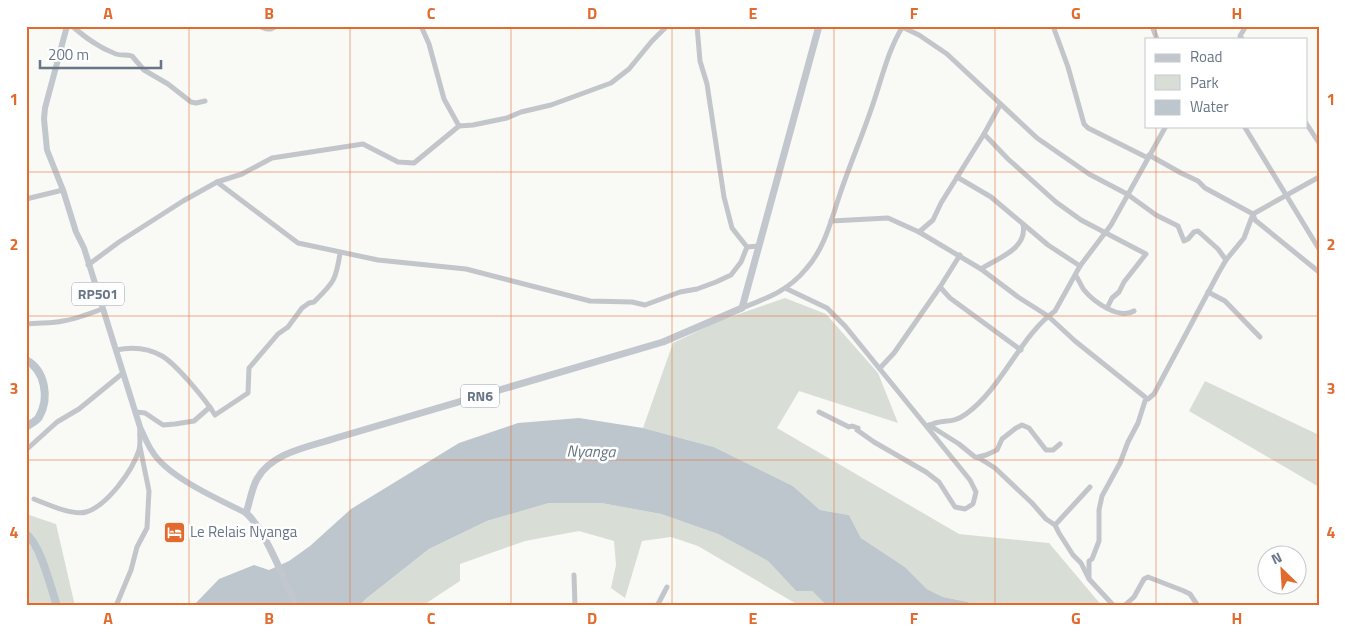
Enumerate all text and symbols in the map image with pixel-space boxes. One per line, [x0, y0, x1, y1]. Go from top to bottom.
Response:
text: A [103, 1, 113, 25]
text: B [264, 1, 274, 25]
text: C [427, 1, 436, 25]
text: D [587, 1, 597, 25]
text: E [749, 1, 758, 25]
text: F [910, 1, 919, 25]
text: G [1071, 1, 1081, 25]
text: H [1232, 1, 1242, 25]
scale bar [40, 38, 161, 70]
legend [1145, 38, 1308, 128]
text: 200 m [48, 43, 89, 66]
text: Road [1190, 45, 1222, 68]
text: Park [1190, 71, 1219, 94]
text: 1 [10, 87, 18, 111]
text: 1 [1327, 87, 1335, 111]
text: Water [1190, 95, 1229, 118]
text: 2 [10, 232, 18, 256]
text: 2 [1327, 232, 1335, 256]
road number: RP501 [72, 282, 124, 306]
text: 3 [10, 376, 18, 400]
text: 3 [1327, 376, 1335, 400]
road number: RN6 [461, 384, 499, 408]
water label: Nyanga [566, 439, 617, 463]
text: 4 [10, 520, 19, 544]
hotel icon: Le Relais Nyanga [162, 520, 186, 544]
place label: Le Relais Nyanga [190, 520, 298, 543]
text: 4 [1327, 520, 1336, 544]
north arrow [1258, 544, 1308, 594]
text: N [1267, 546, 1285, 569]
text: A [103, 606, 113, 630]
text: B [264, 606, 274, 630]
text: C [427, 606, 436, 630]
text: D [587, 606, 597, 630]
text: E [749, 606, 758, 630]
text: F [910, 606, 919, 630]
text: G [1071, 606, 1081, 630]
text: H [1232, 606, 1242, 630]

